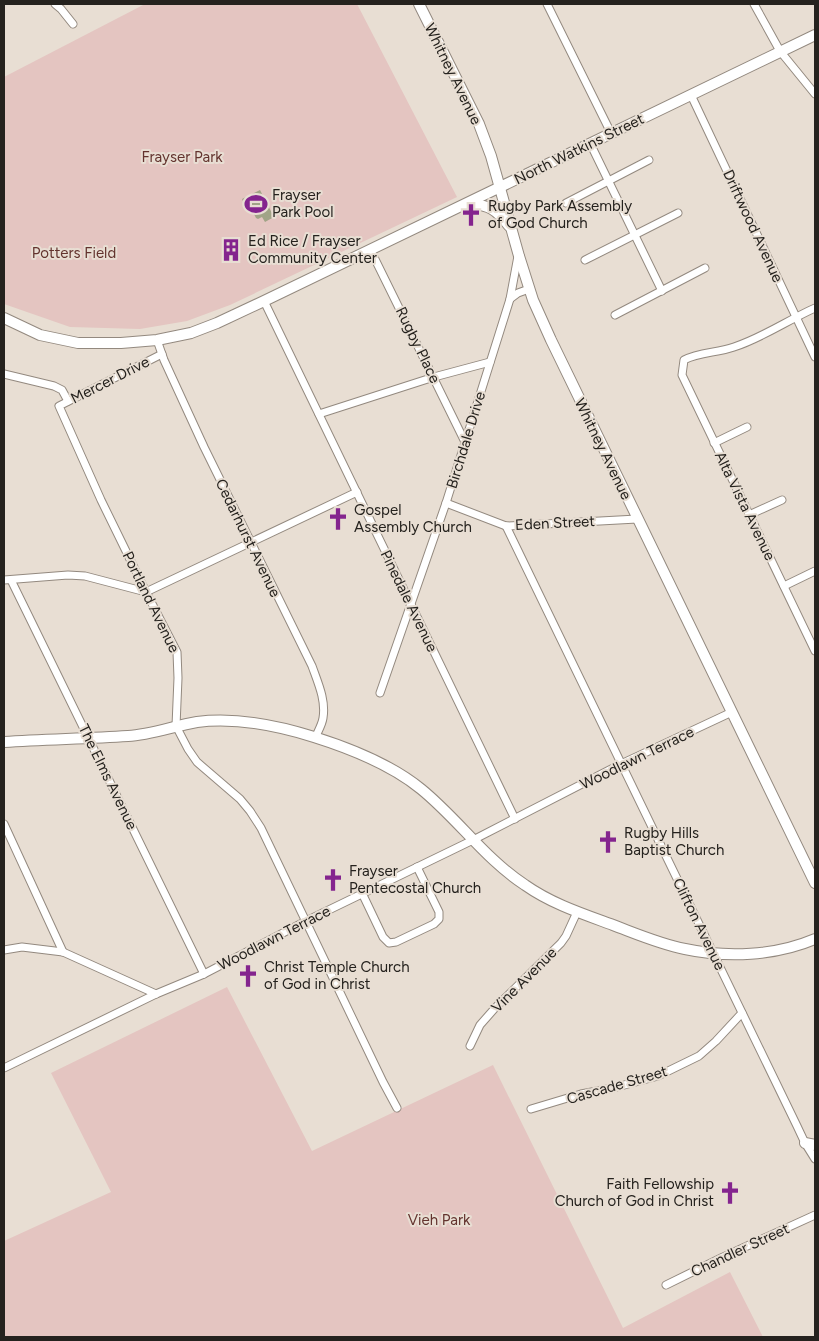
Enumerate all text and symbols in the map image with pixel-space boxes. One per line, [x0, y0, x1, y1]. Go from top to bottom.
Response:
street label: Whitney Avenue [421, 20, 485, 128]
street label: North Watkins Street [511, 110, 647, 188]
park label: Frayser Park [142, 148, 223, 166]
street label: Driftwood Avenue [719, 167, 787, 285]
place label: Frayser Park Pool [272, 186, 333, 221]
sports icon: Frayser Park Pool [243, 191, 269, 217]
place label: Rugby Park Assembly of God Church [488, 197, 632, 232]
church icon: Rugby Park Assembly of God Church [458, 202, 484, 228]
place label: Ed Rice / Frayser Community Center [248, 232, 377, 267]
building icon: Ed Rice / Frayser Community Center [218, 237, 244, 263]
park label: Potters Field [32, 244, 116, 262]
street label: Rugby Place [392, 304, 444, 386]
street label: Mercer Drive [68, 353, 152, 407]
street label: Birchdale Drive [443, 389, 489, 491]
street label: Whitney Avenue [571, 395, 635, 503]
street label: Alta Vista Avenue [711, 449, 779, 563]
street label: Cedarhurst Avenue [212, 476, 284, 600]
place label: Gospel Assembly Church [354, 501, 472, 536]
church icon: Gospel Assembly Church [325, 506, 351, 532]
street label: Eden Street [515, 512, 596, 534]
street label: Pinedale Avenue [377, 547, 441, 655]
street label: Portland Avenue [119, 548, 183, 656]
street label: The Elms Avenue [75, 721, 141, 833]
street label: Woodlawn Terrace [577, 723, 697, 793]
place label: Rugby Hills Baptist Church [624, 824, 724, 859]
church icon: Rugby Hills Baptist Church [595, 829, 621, 855]
place label: Frayser Pentecostal Church [349, 862, 481, 897]
church icon: Frayser Pentecostal Church [320, 867, 346, 893]
street label: Clifton Avenue [669, 875, 729, 973]
street label: Woodlawn Terrace [215, 902, 333, 974]
street label: Vine Avenue [488, 944, 560, 1016]
place label: Christ Temple Church of God in Christ [264, 958, 410, 993]
church icon: Christ Temple Church of God in Christ [235, 963, 261, 989]
street label: Cascade Street [565, 1062, 670, 1108]
place label: Faith Fellowship Church of God in Christ [555, 1175, 714, 1210]
church icon: Faith Fellowship Church of God in Christ [717, 1180, 743, 1206]
park label: Vieh Park [408, 1211, 471, 1229]
street label: Chandler Street [688, 1219, 792, 1281]

